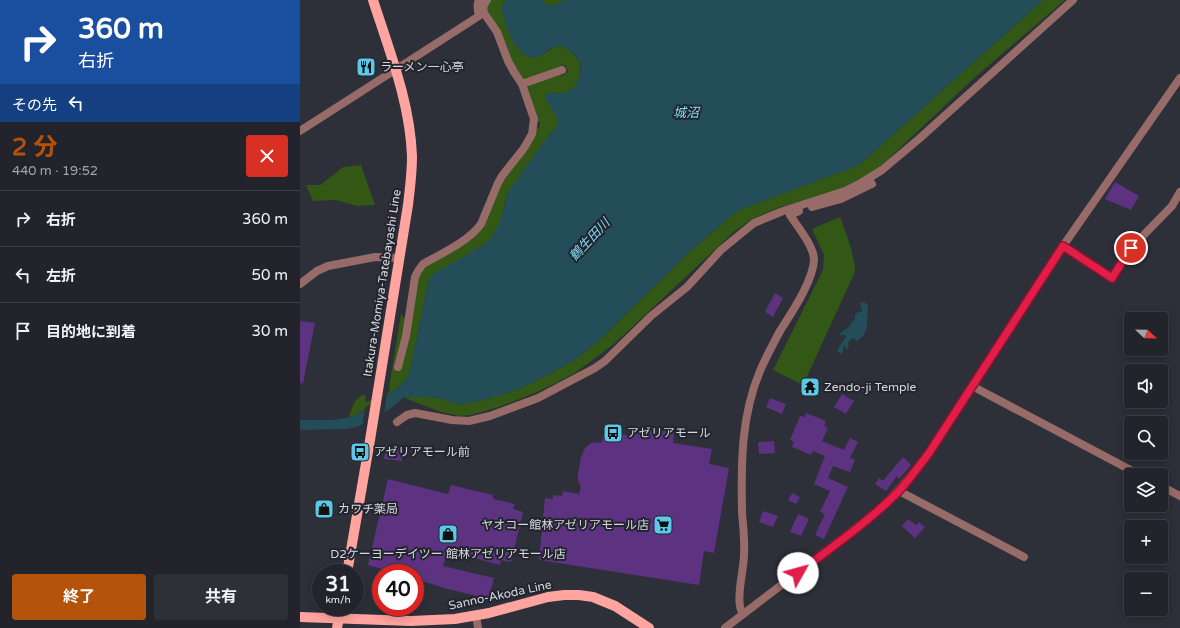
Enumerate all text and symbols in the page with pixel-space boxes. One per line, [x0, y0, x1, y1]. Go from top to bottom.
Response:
text: 360 m [78, 12, 164, 46]
icon: right [12, 16, 64, 68]
text: 右折 [78, 50, 114, 72]
restaurant icon: ラーメン一心亭 [355, 56, 377, 78]
place label: ラーメン一心亭 [380, 60, 464, 74]
icon: left [65, 92, 87, 114]
text: その先 [12, 96, 57, 114]
water label: 城沼 [673, 105, 701, 121]
text: 2 分 [12, 133, 57, 162]
button: close [246, 135, 288, 177]
text: 440 m · 19:52 [12, 163, 98, 179]
street label: Itakura-Momiya-Tatebayashi Line [360, 188, 404, 378]
icon: right [12, 208, 34, 230]
text: 360 m [242, 210, 288, 228]
text: 右折 [46, 211, 76, 229]
water label: 鶴生田川 [566, 214, 615, 264]
pin [1114, 231, 1148, 265]
icon: arrive [1120, 237, 1142, 259]
icon: left [12, 264, 34, 286]
text: 50 m [251, 266, 288, 284]
text: 左折 [46, 267, 76, 285]
north arrow [1124, 312, 1168, 356]
map controls [1124, 312, 1168, 616]
icon: arrive [12, 320, 34, 342]
text: 30 m [251, 322, 288, 340]
text: 目的地に到着 [46, 323, 136, 341]
button: sound [1124, 364, 1168, 408]
temple icon: Zendo-ji Temple [799, 376, 821, 398]
place label: Zendo-ji Temple [824, 380, 917, 394]
button: search [1124, 416, 1168, 460]
bus stop icon: アゼリアモール [602, 422, 624, 444]
place label: アゼリアモール [627, 426, 711, 440]
bus stop icon: アゼリアモール前 [349, 441, 371, 463]
place label: アゼリアモール前 [374, 445, 470, 459]
button: layers [1124, 468, 1168, 512]
shop icon: カワチ薬局 [313, 498, 335, 520]
place label: カワチ薬局 [338, 502, 398, 516]
supermarket icon: ヤオコー館林アゼリアモール店 [652, 514, 674, 536]
place label: ヤオコー館林アゼリアモール店 [481, 518, 649, 532]
button: + [1124, 520, 1168, 564]
shop icon: D2ケーヨーデイツー 館林アゼリアモール店 [437, 523, 459, 545]
place label: D2ケーヨーデイツー 館林アゼリアモール店 [330, 547, 566, 561]
position arrow [777, 552, 819, 594]
speed limit sign: 40 [372, 564, 424, 616]
button: − [1124, 572, 1168, 616]
text: 31 [325, 573, 351, 597]
button: 終了 [12, 574, 146, 620]
button: 共有 [154, 574, 288, 620]
street label: Sanno-Akoda Line [447, 577, 553, 613]
text: km/h [325, 594, 351, 606]

